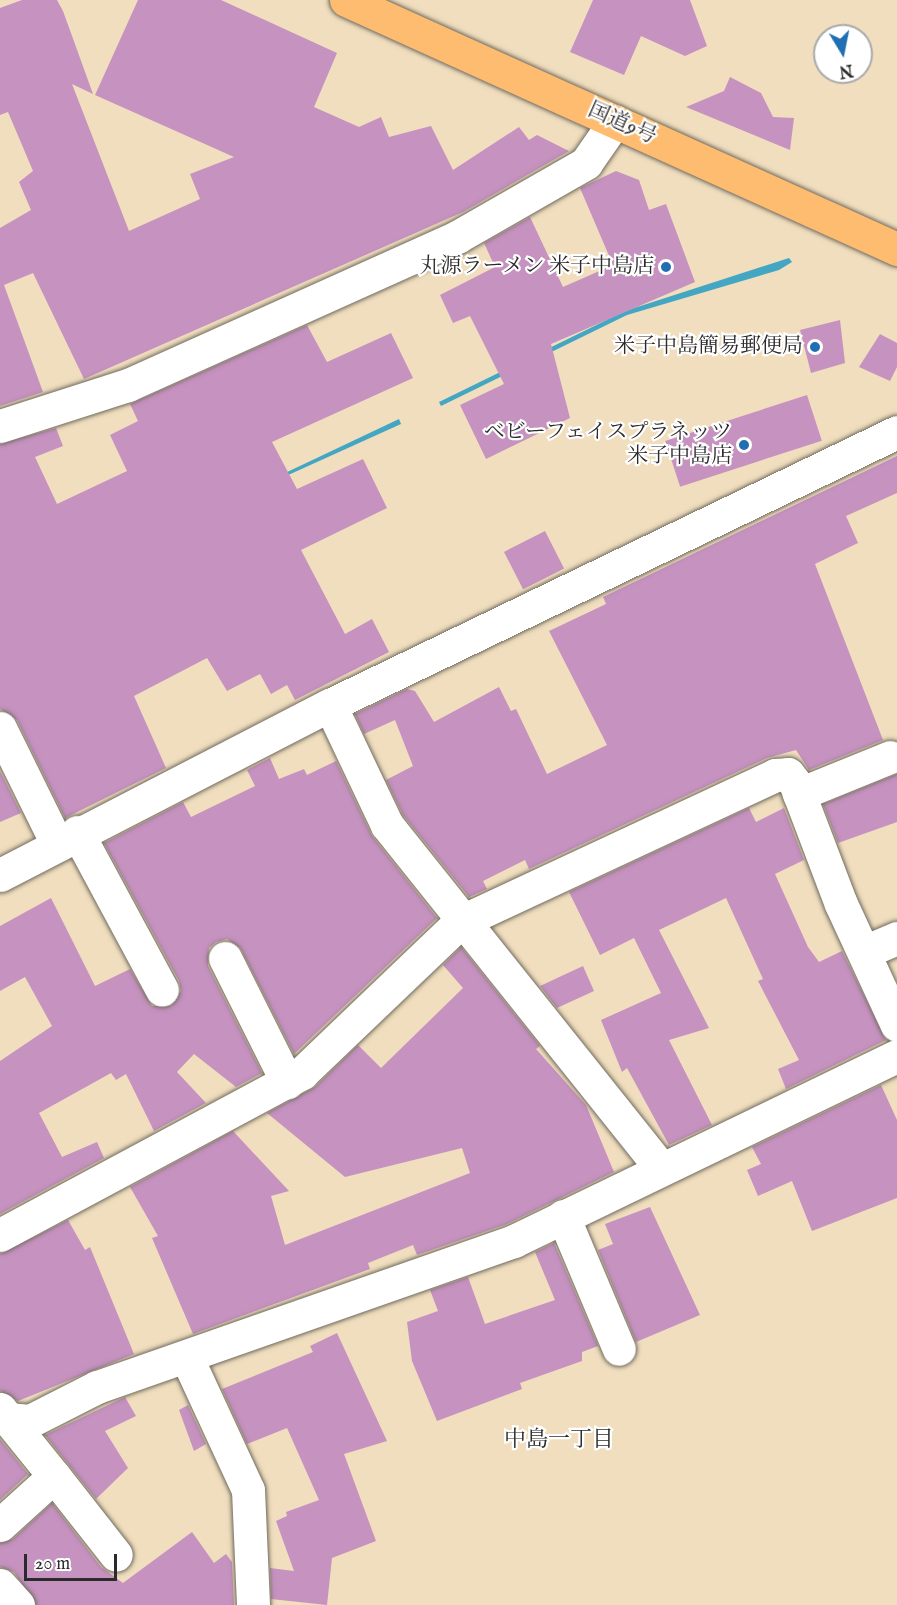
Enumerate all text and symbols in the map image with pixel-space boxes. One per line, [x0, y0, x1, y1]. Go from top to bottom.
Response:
north arrow [813, 24, 873, 84]
text: N [837, 59, 854, 81]
street label: 国道9号 [584, 98, 660, 150]
place label: 丸源ラーメン 米子中島店 [418, 254, 654, 280]
marker: 丸源ラーメン 米子中島店 [659, 260, 673, 274]
place label: 米子中島簡易郵便局 [614, 334, 803, 360]
marker: 米子中島簡易郵便局 [808, 340, 822, 354]
place label: ベビーフェイスプラネッツ 米子中島店 [481, 420, 732, 470]
marker: ベビーフェイスプラネッツ 米子中島店 [737, 438, 751, 452]
district label: 中島一丁目 [504, 1428, 614, 1454]
scale bar [27, 1542, 120, 1580]
text: 20 m [35, 1553, 70, 1576]

